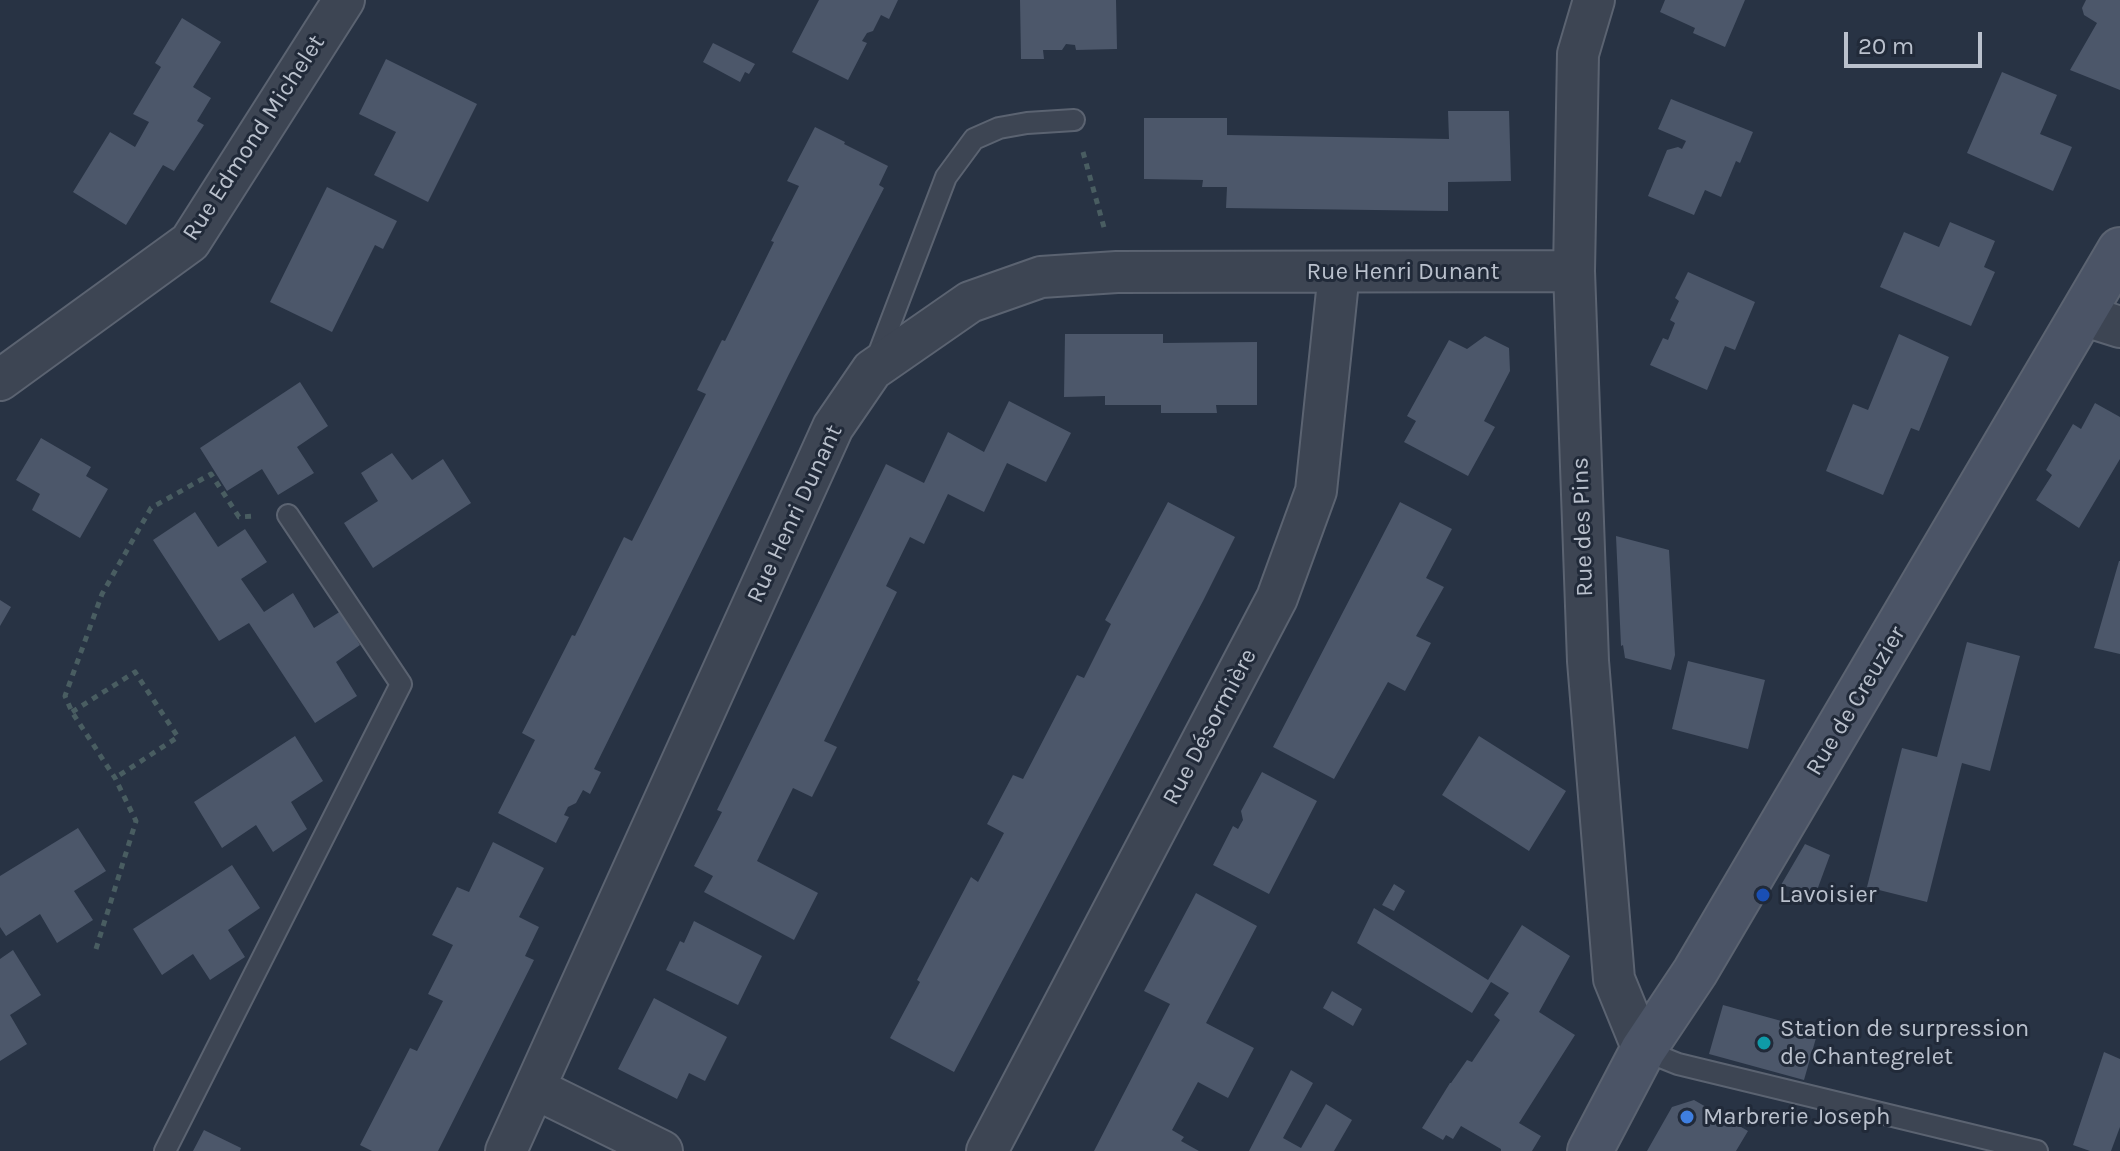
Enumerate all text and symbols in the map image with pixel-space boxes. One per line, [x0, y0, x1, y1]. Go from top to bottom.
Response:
scale bar [1848, 16, 1986, 66]
street label: Rue Edmond Michelet [177, 30, 331, 246]
text: 20 m [1858, 32, 1914, 60]
street label: Rue Henri Dunant [1306, 258, 1500, 286]
street label: Rue Henri Dunant [741, 420, 849, 608]
street label: Rue des Pins [1566, 457, 1600, 597]
street label: Rue de Creuzier [1800, 621, 1912, 781]
street label: Rue Désormière [1157, 644, 1263, 810]
place label: Lavoisier [1779, 881, 1877, 909]
marker: Lavoisier [1754, 886, 1772, 904]
place label: Station de surpression de Chantegrelet [1780, 1015, 2029, 1071]
marker: Station de surpression de Chantegrelet [1755, 1034, 1773, 1052]
place label: Marbrerie Joseph [1703, 1103, 1891, 1131]
marker: Marbrerie Joseph [1678, 1108, 1696, 1126]

